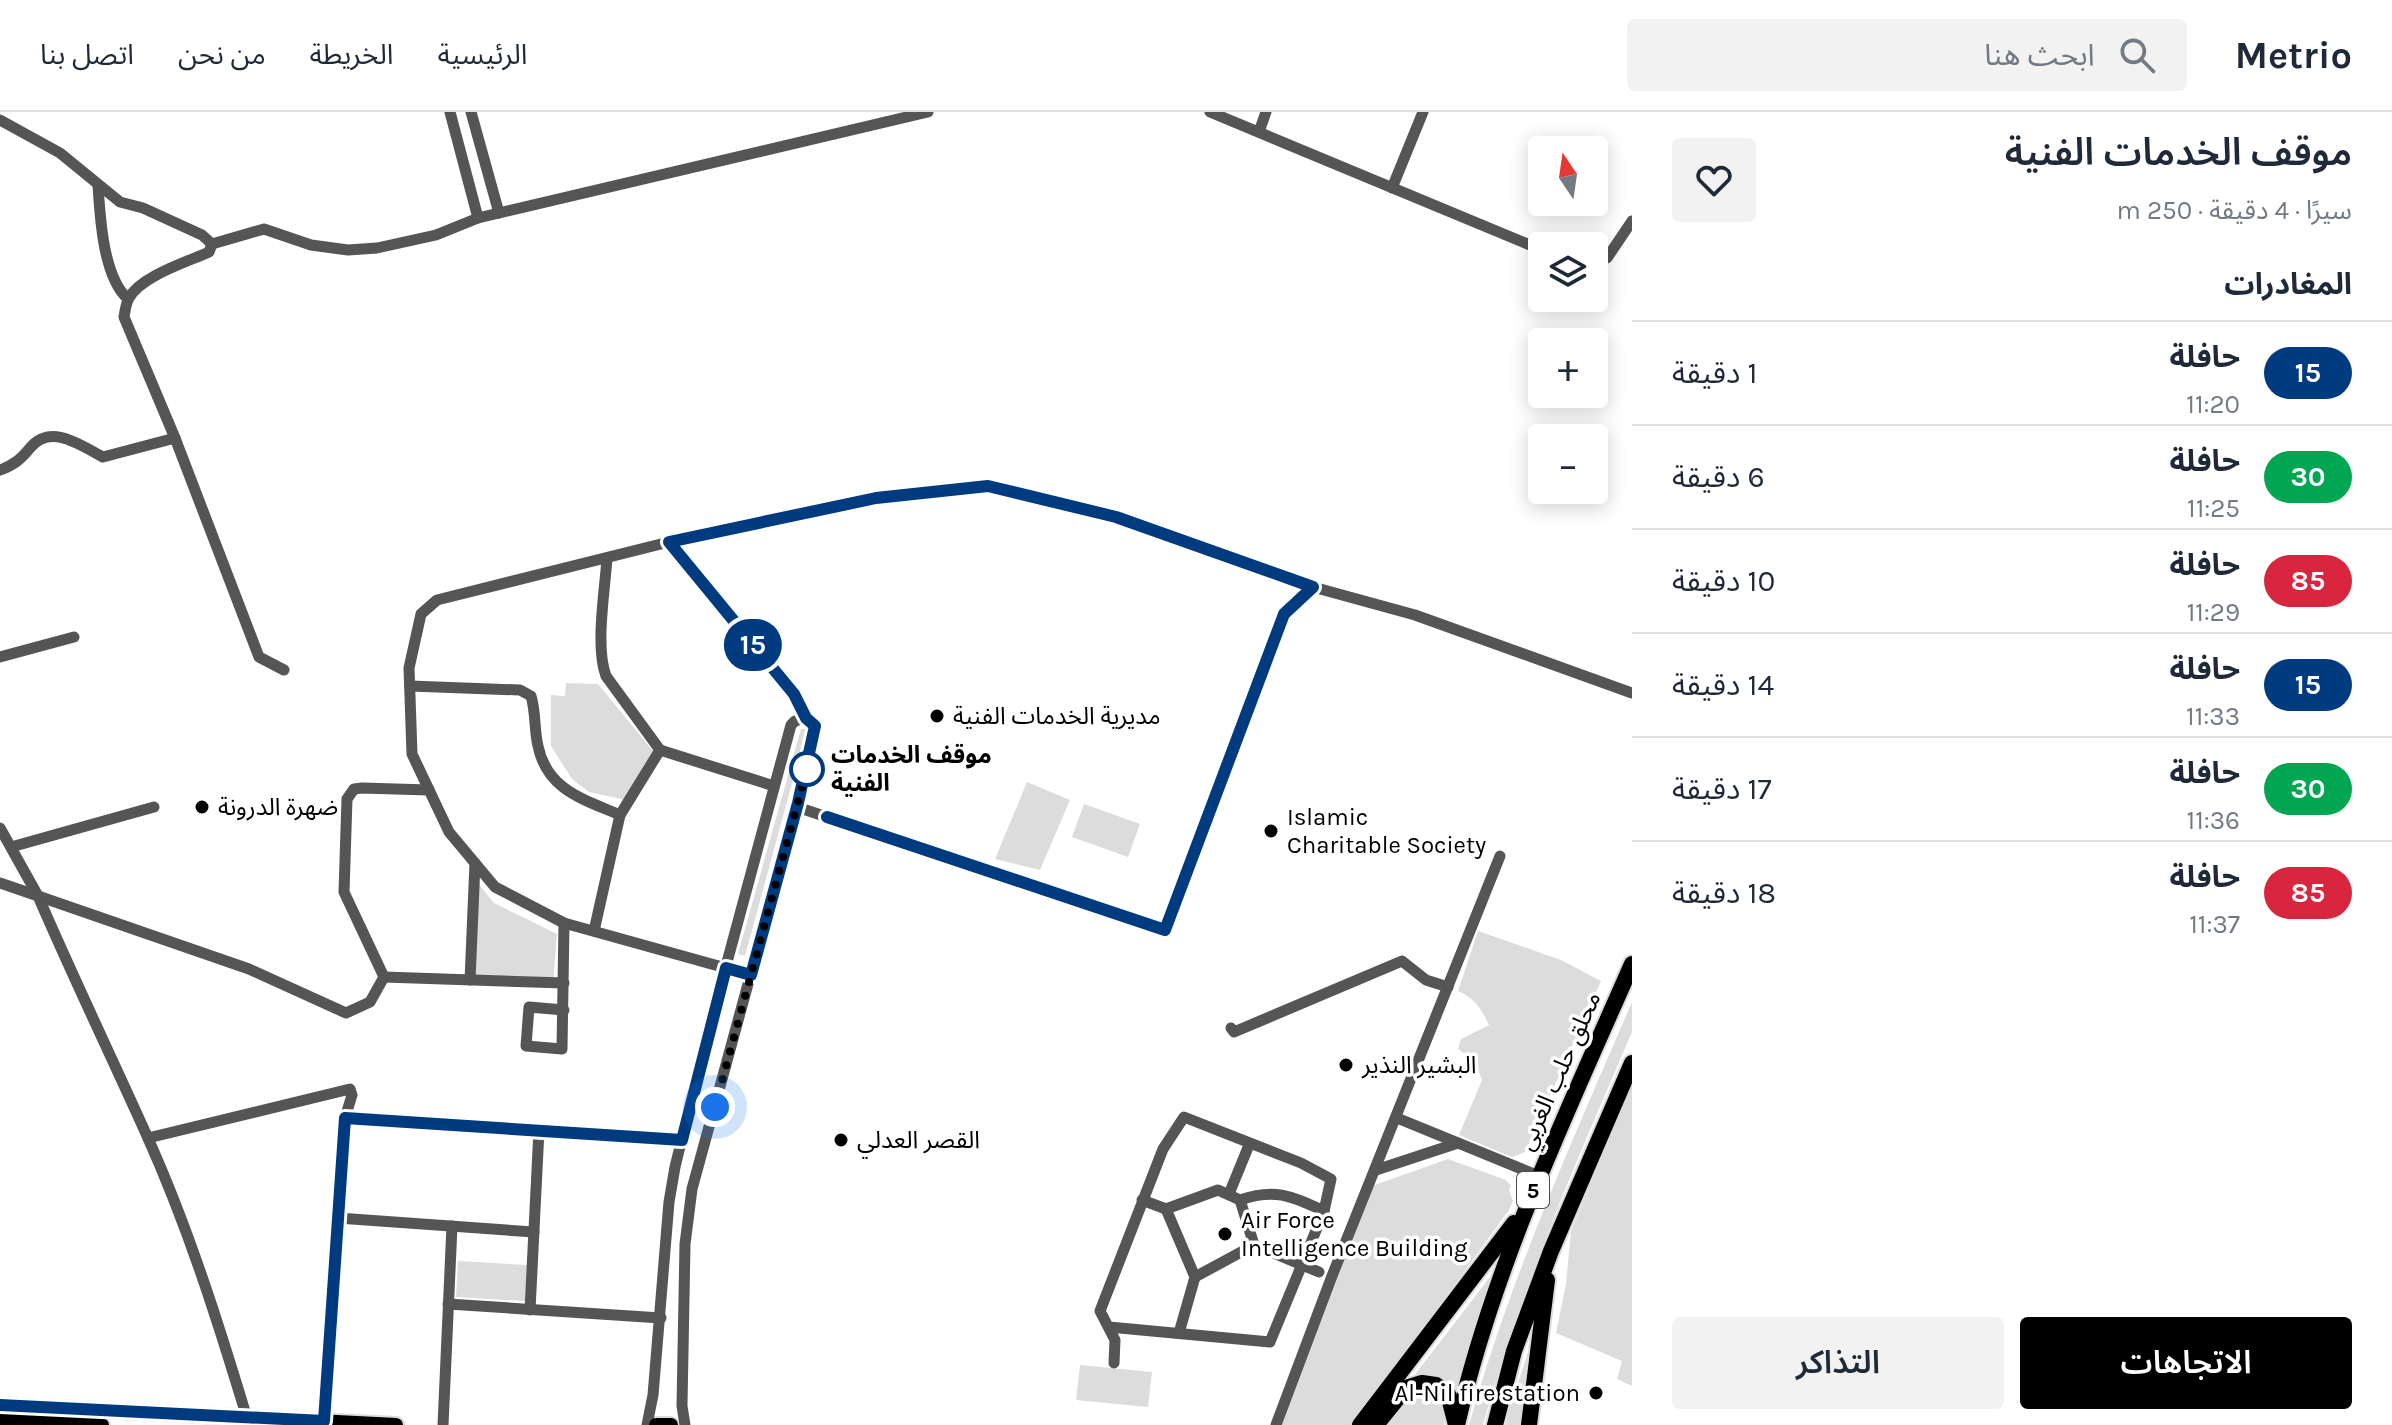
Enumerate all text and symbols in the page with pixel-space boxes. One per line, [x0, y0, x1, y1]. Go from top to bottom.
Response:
search box [1627, 19, 2187, 91]
icon: search [2115, 33, 2159, 77]
text: Metrio [2235, 33, 2352, 78]
text: ابحث هنا [1984, 37, 2095, 73]
text: اتصل بنا [40, 38, 134, 71]
text: من نحن [178, 38, 266, 71]
text: الخريطة [310, 38, 393, 71]
text: الرئيسية [437, 38, 528, 71]
text: موقف الخدمات الفنية [2005, 130, 2352, 175]
north arrow [1528, 136, 1608, 216]
map controls [1528, 136, 1608, 504]
button: heart [1672, 138, 1756, 222]
text: سيرًا · 4 دقيقة · 250 m [2116, 195, 2352, 226]
button: layers [1528, 232, 1608, 312]
text: المغادرات [2224, 266, 2352, 302]
button: + [1528, 328, 1608, 408]
text: حافلة [2169, 339, 2240, 375]
text: 1 دقيقة [1672, 355, 1757, 391]
text: 15 [2295, 356, 2321, 389]
text: 11:20 [2186, 389, 2240, 420]
button: − [1528, 424, 1608, 504]
text: حافلة [2169, 443, 2240, 479]
text: 6 دقيقة [1672, 459, 1765, 495]
text: 30 [2290, 460, 2326, 493]
text: 11:25 [2187, 493, 2240, 524]
text: حافلة [2169, 547, 2240, 583]
text: 10 دقيقة [1672, 563, 1775, 599]
text: 85 [2291, 564, 2325, 597]
text: 11:29 [2187, 597, 2240, 628]
line badge: 15 [717, 619, 789, 671]
text: 15 [740, 628, 766, 661]
text: حافلة [2169, 651, 2240, 687]
text: 14 دقيقة [1672, 667, 1774, 703]
text: 15 [2295, 668, 2321, 701]
text: 11:33 [2186, 701, 2240, 732]
place label: مديرية الخدمات الفنية [953, 702, 1161, 730]
marker: مديرية الخدمات الفنية [928, 707, 946, 725]
place label: موقف الخدمات الفنية [831, 741, 992, 797]
marker: موقف الخدمات الفنية [790, 752, 824, 786]
text: حافلة [2169, 755, 2240, 791]
text: 17 دقيقة [1672, 771, 1771, 807]
text: 30 [2290, 772, 2326, 805]
place label: ضهرة الدرونة [218, 793, 338, 821]
marker: ضهرة الدرونة [193, 798, 211, 816]
place label: Islamic Charitable Society [1287, 803, 1486, 859]
text: 11:36 [2187, 805, 2240, 836]
marker: Islamic Charitable Society [1262, 822, 1280, 840]
text: حافلة [2169, 859, 2240, 895]
text: 18 دقيقة [1672, 875, 1776, 911]
text: 85 [2291, 876, 2325, 909]
text: 11:37 [2189, 909, 2240, 940]
street label: محلق حلب الغربي [1511, 987, 1611, 1157]
place label: البشير النذير [1361, 1051, 1476, 1079]
marker: البشير النذير [1337, 1056, 1355, 1074]
your location [695, 1087, 735, 1127]
place label: القصر العدلي [857, 1126, 980, 1159]
marker: القصر العدلي [832, 1131, 850, 1149]
road number: 5 [1517, 1172, 1549, 1208]
place label: Air Force Intelligence Building [1241, 1206, 1468, 1262]
marker: Air Force Intelligence Building [1216, 1225, 1234, 1243]
button: التذاكر [1672, 1317, 2004, 1409]
button: الاتجاهات [2020, 1317, 2352, 1409]
place label: Al-Nil fire station [1394, 1379, 1580, 1407]
marker: Al-Nil fire station [1587, 1384, 1605, 1402]

